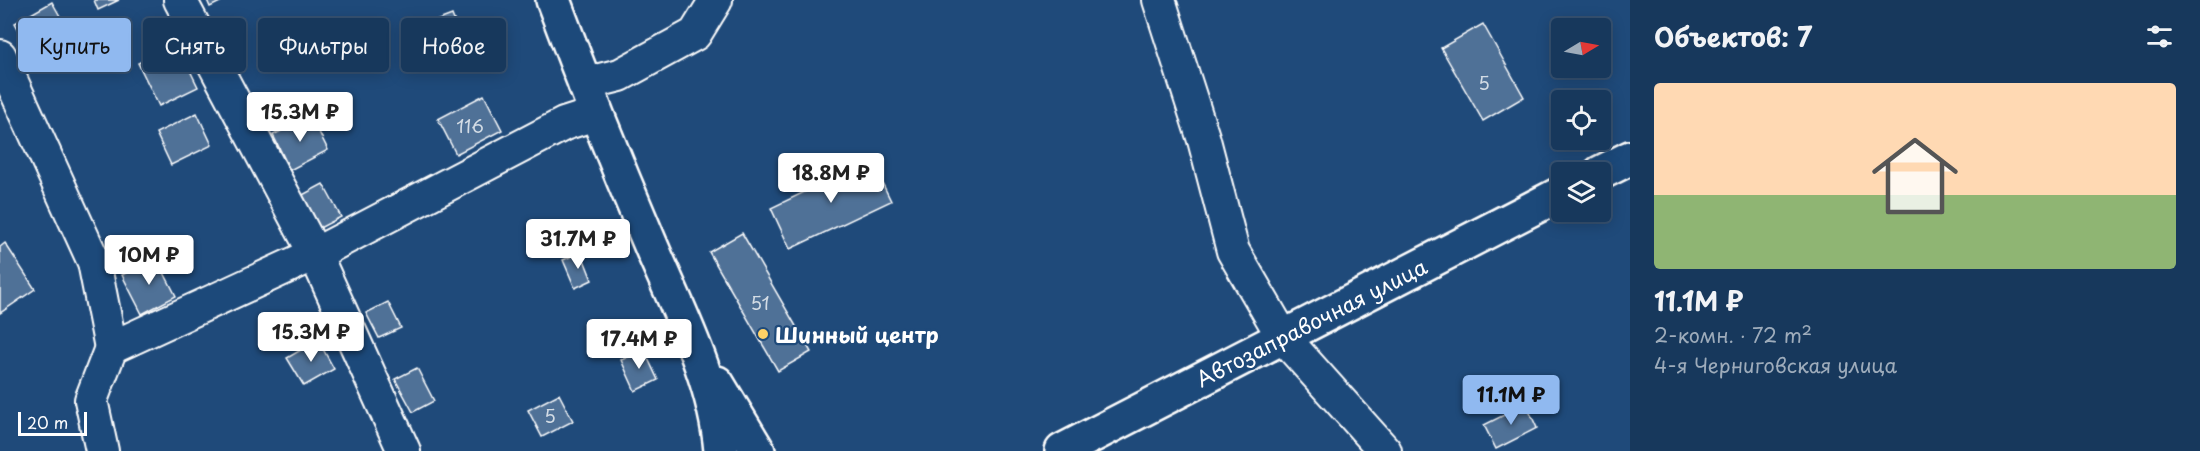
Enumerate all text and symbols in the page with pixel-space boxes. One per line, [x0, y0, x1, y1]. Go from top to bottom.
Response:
text: Объектов: 7 [1654, 17, 1812, 56]
chip: Купить [18, 18, 131, 72]
chip: Снять [143, 18, 246, 72]
chip: Фильтры [258, 18, 389, 72]
chip: Новое [401, 18, 506, 72]
north arrow [1551, 18, 1611, 78]
map controls [1551, 18, 1611, 222]
icon: filters [2143, 20, 2176, 53]
house number: 5 [1478, 69, 1490, 96]
button: locate [1551, 90, 1611, 150]
pin: 15.3M ₽ [245, 92, 355, 143]
text: 15.3M ₽ [261, 96, 339, 126]
house number: 116 [456, 112, 484, 139]
icon: home [1861, 122, 1969, 230]
pin: 18.8M ₽ [776, 153, 886, 204]
text: 18.8M ₽ [792, 157, 870, 187]
button: layers [1551, 162, 1611, 222]
pin: 31.7M ₽ [523, 219, 633, 270]
text: 31.7M ₽ [540, 223, 616, 253]
pin: 10M ₽ [107, 235, 191, 286]
text: 10M ₽ [119, 239, 179, 269]
street label: Автозаправочная улица [1190, 249, 1433, 394]
text: 11.1M ₽ [1654, 281, 1743, 320]
house number: 51 [750, 289, 770, 316]
pin: 15.3M ₽ [256, 312, 366, 363]
text: 15.3M ₽ [272, 316, 350, 346]
place label: Шинный центр [775, 318, 939, 350]
pin: 17.4M ₽ [584, 319, 694, 370]
text: 2-комн. · 72 m² [1654, 320, 1812, 350]
text: 17.4M ₽ [601, 323, 677, 353]
marker: Шинный центр [756, 327, 770, 341]
text: 4-я Черниговская улица [1654, 350, 1897, 380]
pin: 11.1M ₽ [1456, 375, 1566, 426]
text: 11.1M ₽ [1477, 379, 1545, 409]
house number: 5 [544, 402, 556, 429]
scale bar [18, 409, 87, 436]
text: 20 m [27, 410, 68, 434]

